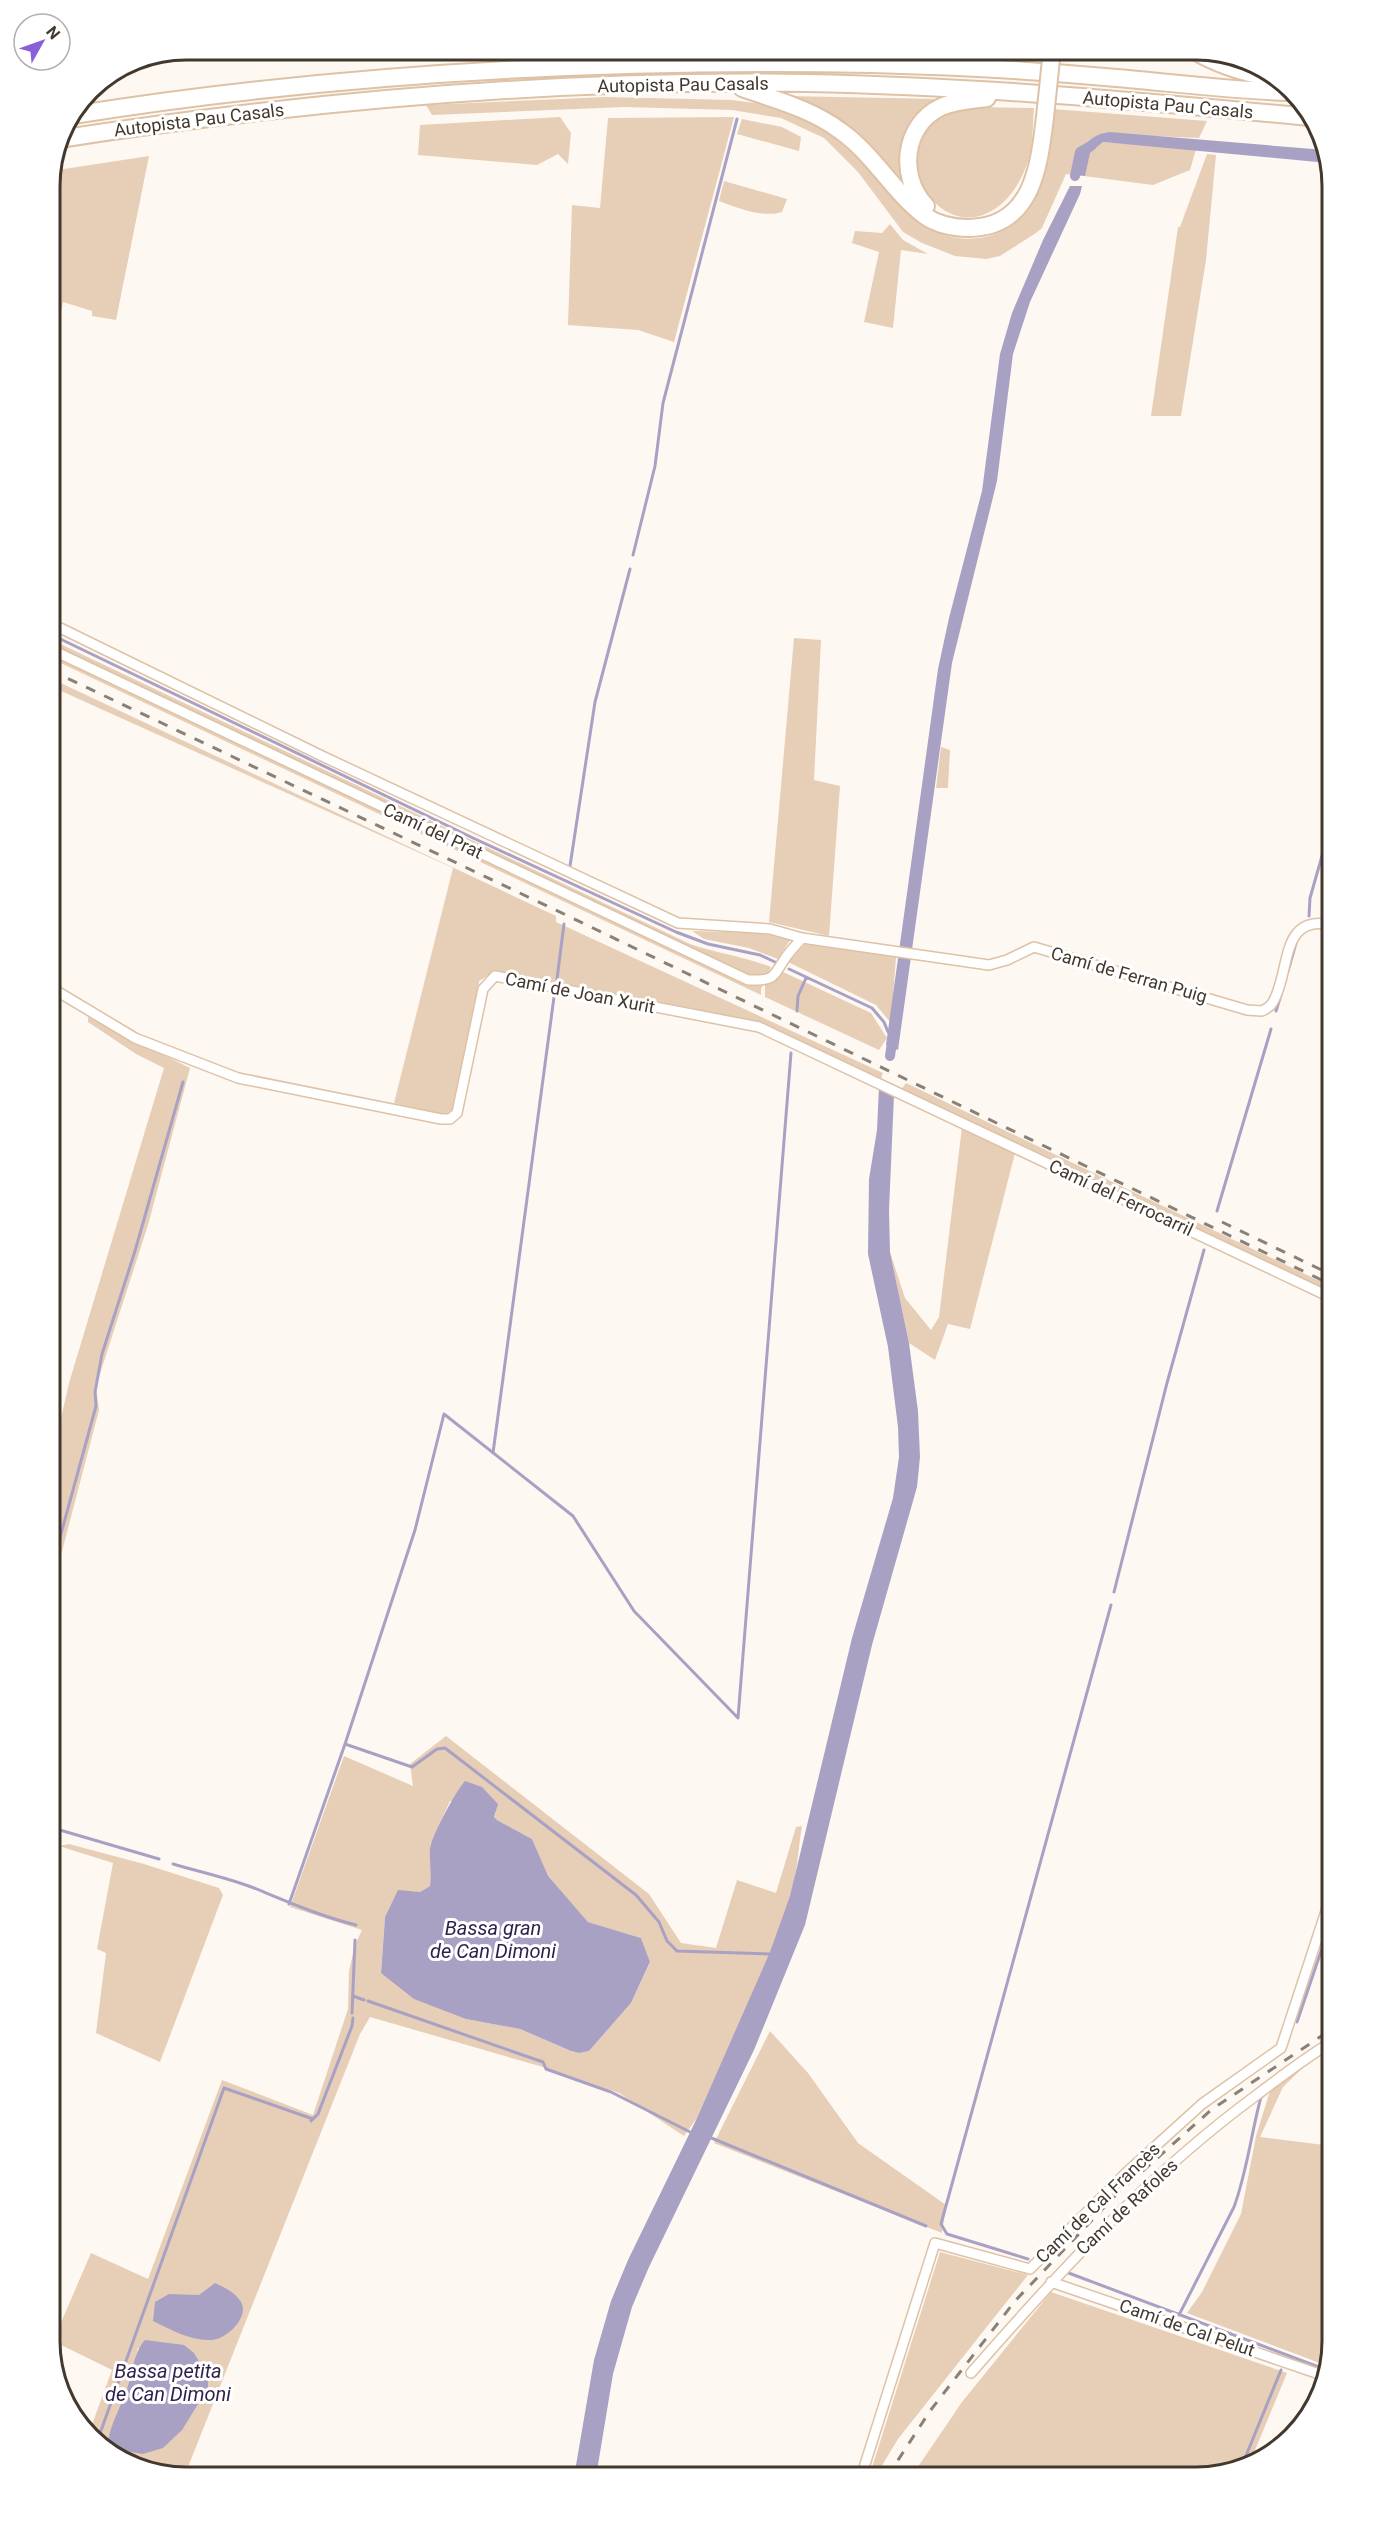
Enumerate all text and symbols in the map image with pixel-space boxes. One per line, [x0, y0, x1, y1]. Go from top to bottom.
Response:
north arrow [12, 12, 72, 72]
text: N [42, 22, 64, 43]
street label: Autopista Pau Casals [597, 73, 769, 96]
street label: Autopista Pau Casals [1082, 87, 1254, 122]
street label: Autopista Pau Casals [113, 99, 285, 140]
street label: Camí del Prat [380, 798, 486, 863]
street label: Camí de Ferran Puig [1049, 942, 1210, 1007]
street label: Camí de Joan Xurit [503, 968, 657, 1017]
street label: Camí del Ferrocarril [1046, 1155, 1197, 1240]
water label: Bassa gran de Can Dimoni [430, 1916, 556, 1963]
street label: Camí de Cal Francès [1031, 2138, 1164, 2267]
street label: Camí de Rafoles [1072, 2154, 1182, 2259]
street label: Camí de Cal Pelut [1117, 2295, 1258, 2361]
water label: Bassa petita de Can Dimoni [105, 2359, 231, 2406]

